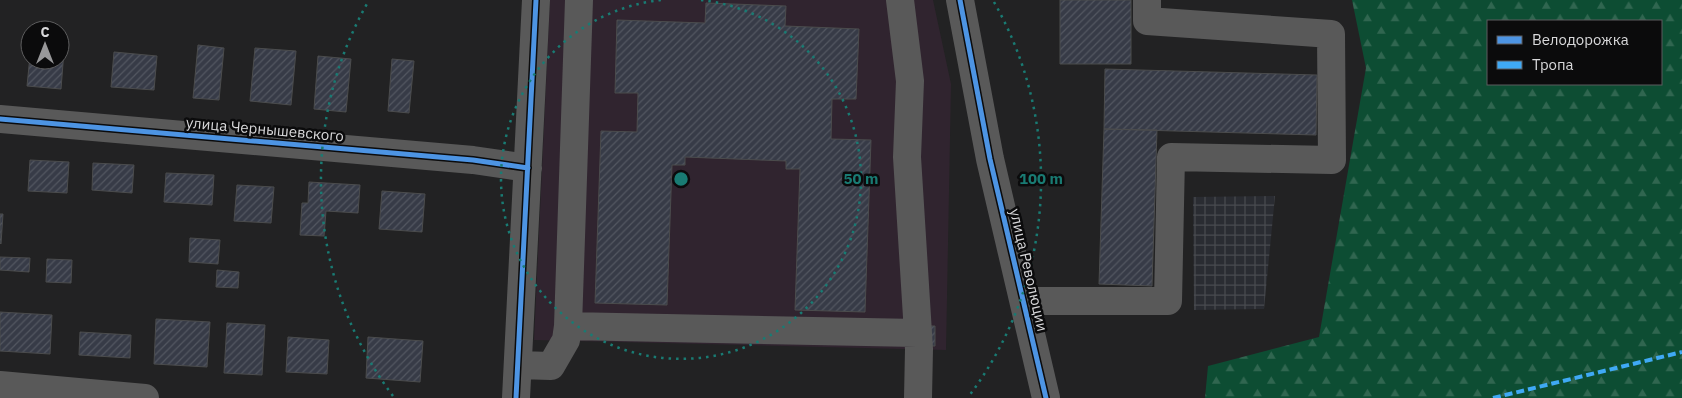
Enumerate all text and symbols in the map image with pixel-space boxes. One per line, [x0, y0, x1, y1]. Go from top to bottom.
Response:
north arrow [20, 20, 70, 70]
legend [1487, 20, 1662, 85]
text: С [40, 23, 50, 41]
text: Велодорожка [1532, 30, 1629, 49]
text: Тропа [1532, 55, 1574, 74]
street label: улица Чернышевского [185, 113, 345, 145]
text: 50 m [844, 169, 878, 188]
text: 100 m [1019, 169, 1063, 188]
centre of rings [672, 170, 690, 188]
street label: улица Революции [1006, 207, 1052, 333]

